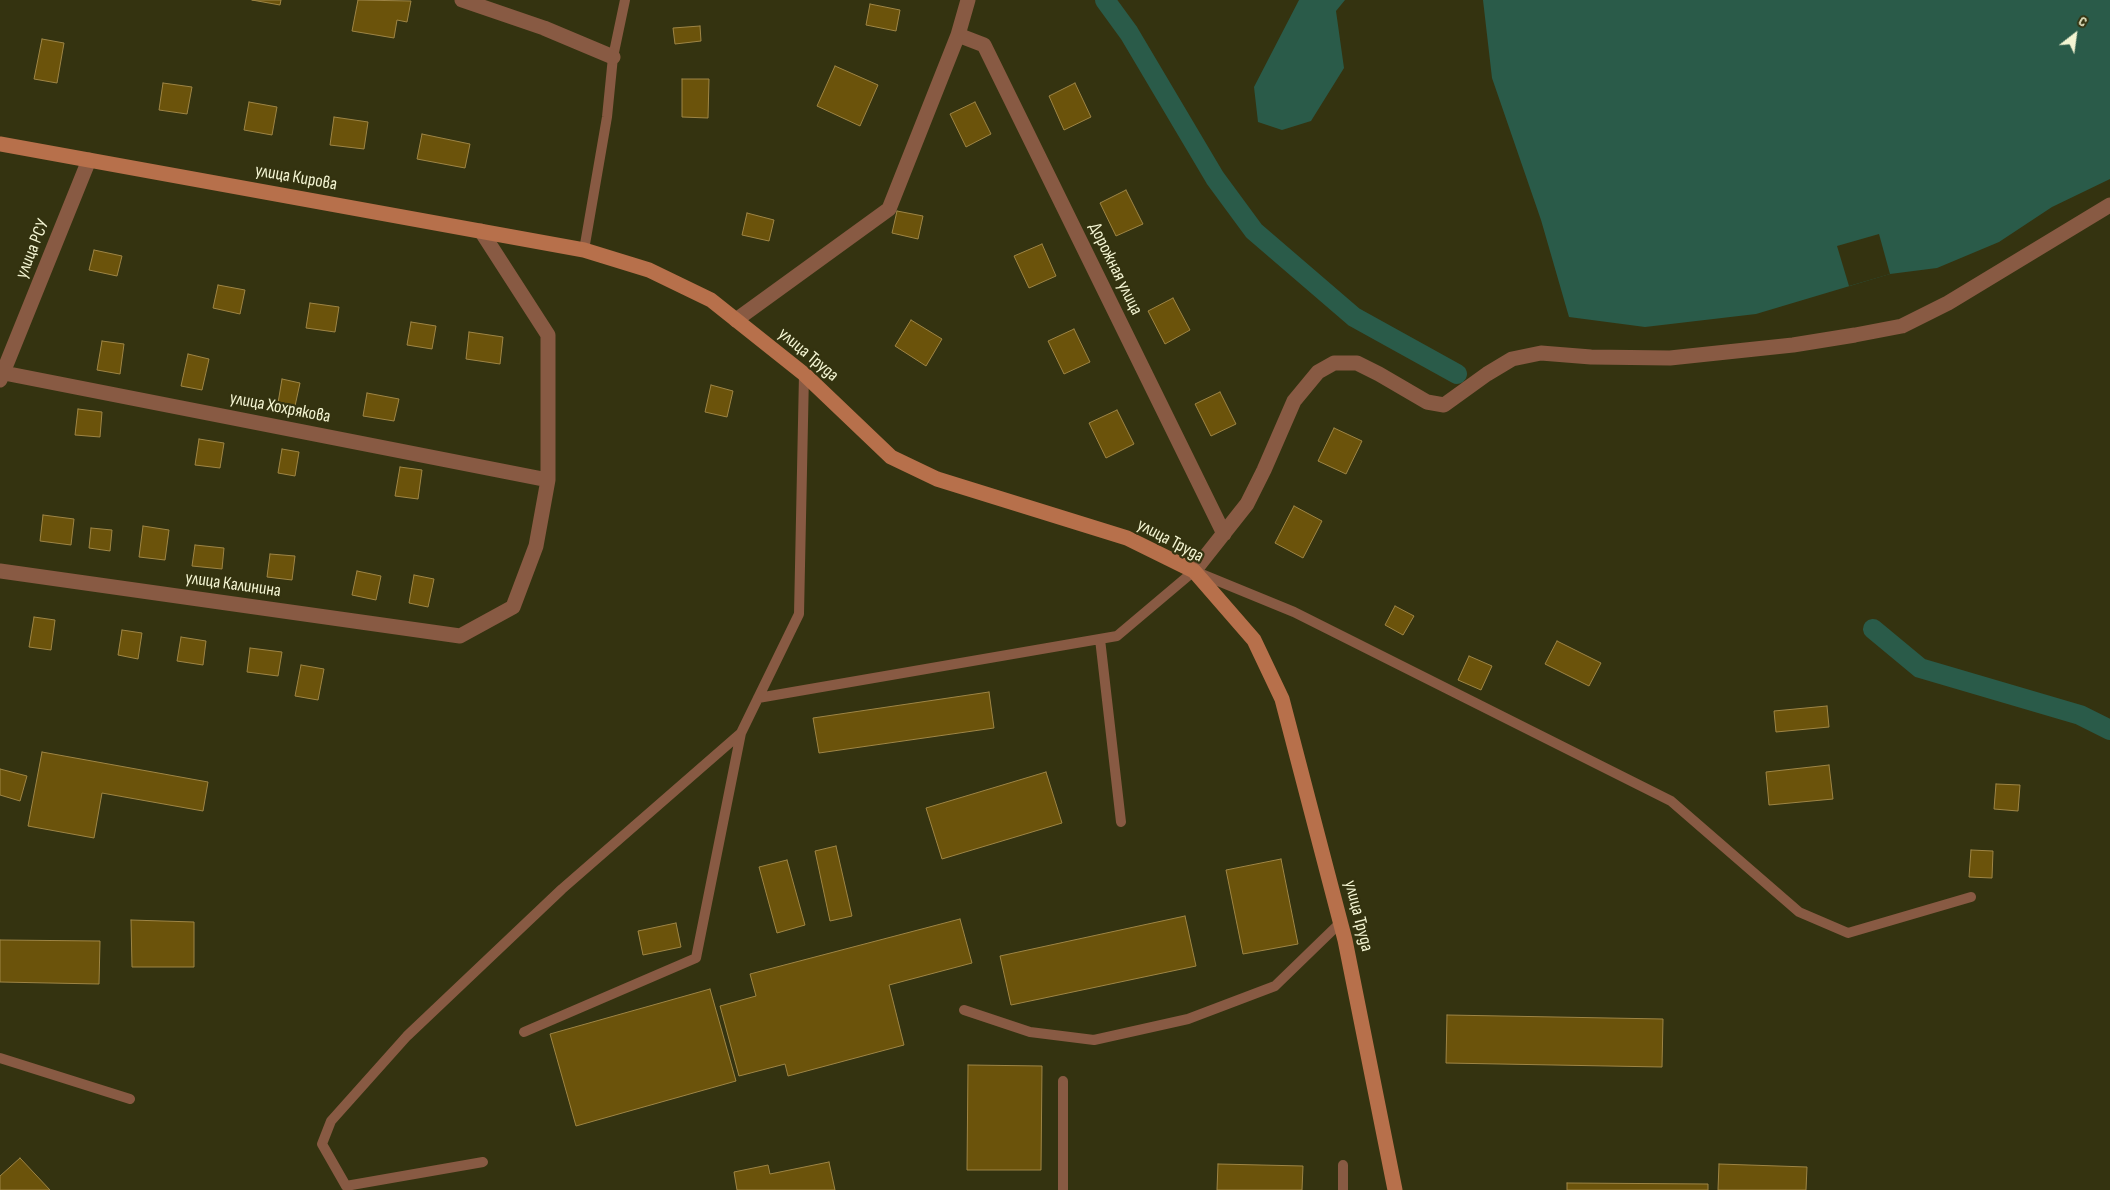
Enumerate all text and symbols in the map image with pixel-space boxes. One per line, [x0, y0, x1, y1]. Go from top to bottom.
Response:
north arrow [2050, 10, 2100, 60]
text: С [2075, 12, 2090, 31]
street label: улица Кирова [253, 160, 339, 196]
street label: улица РСУ [11, 216, 55, 282]
street label: Дорожная улица [1083, 219, 1147, 319]
street label: улица Труда [773, 323, 843, 387]
street label: улица Хохрякова [228, 388, 332, 428]
street label: улица Труда [1133, 514, 1207, 568]
street label: улица Калинина [184, 568, 282, 602]
street label: улица Труда [1339, 878, 1377, 954]

